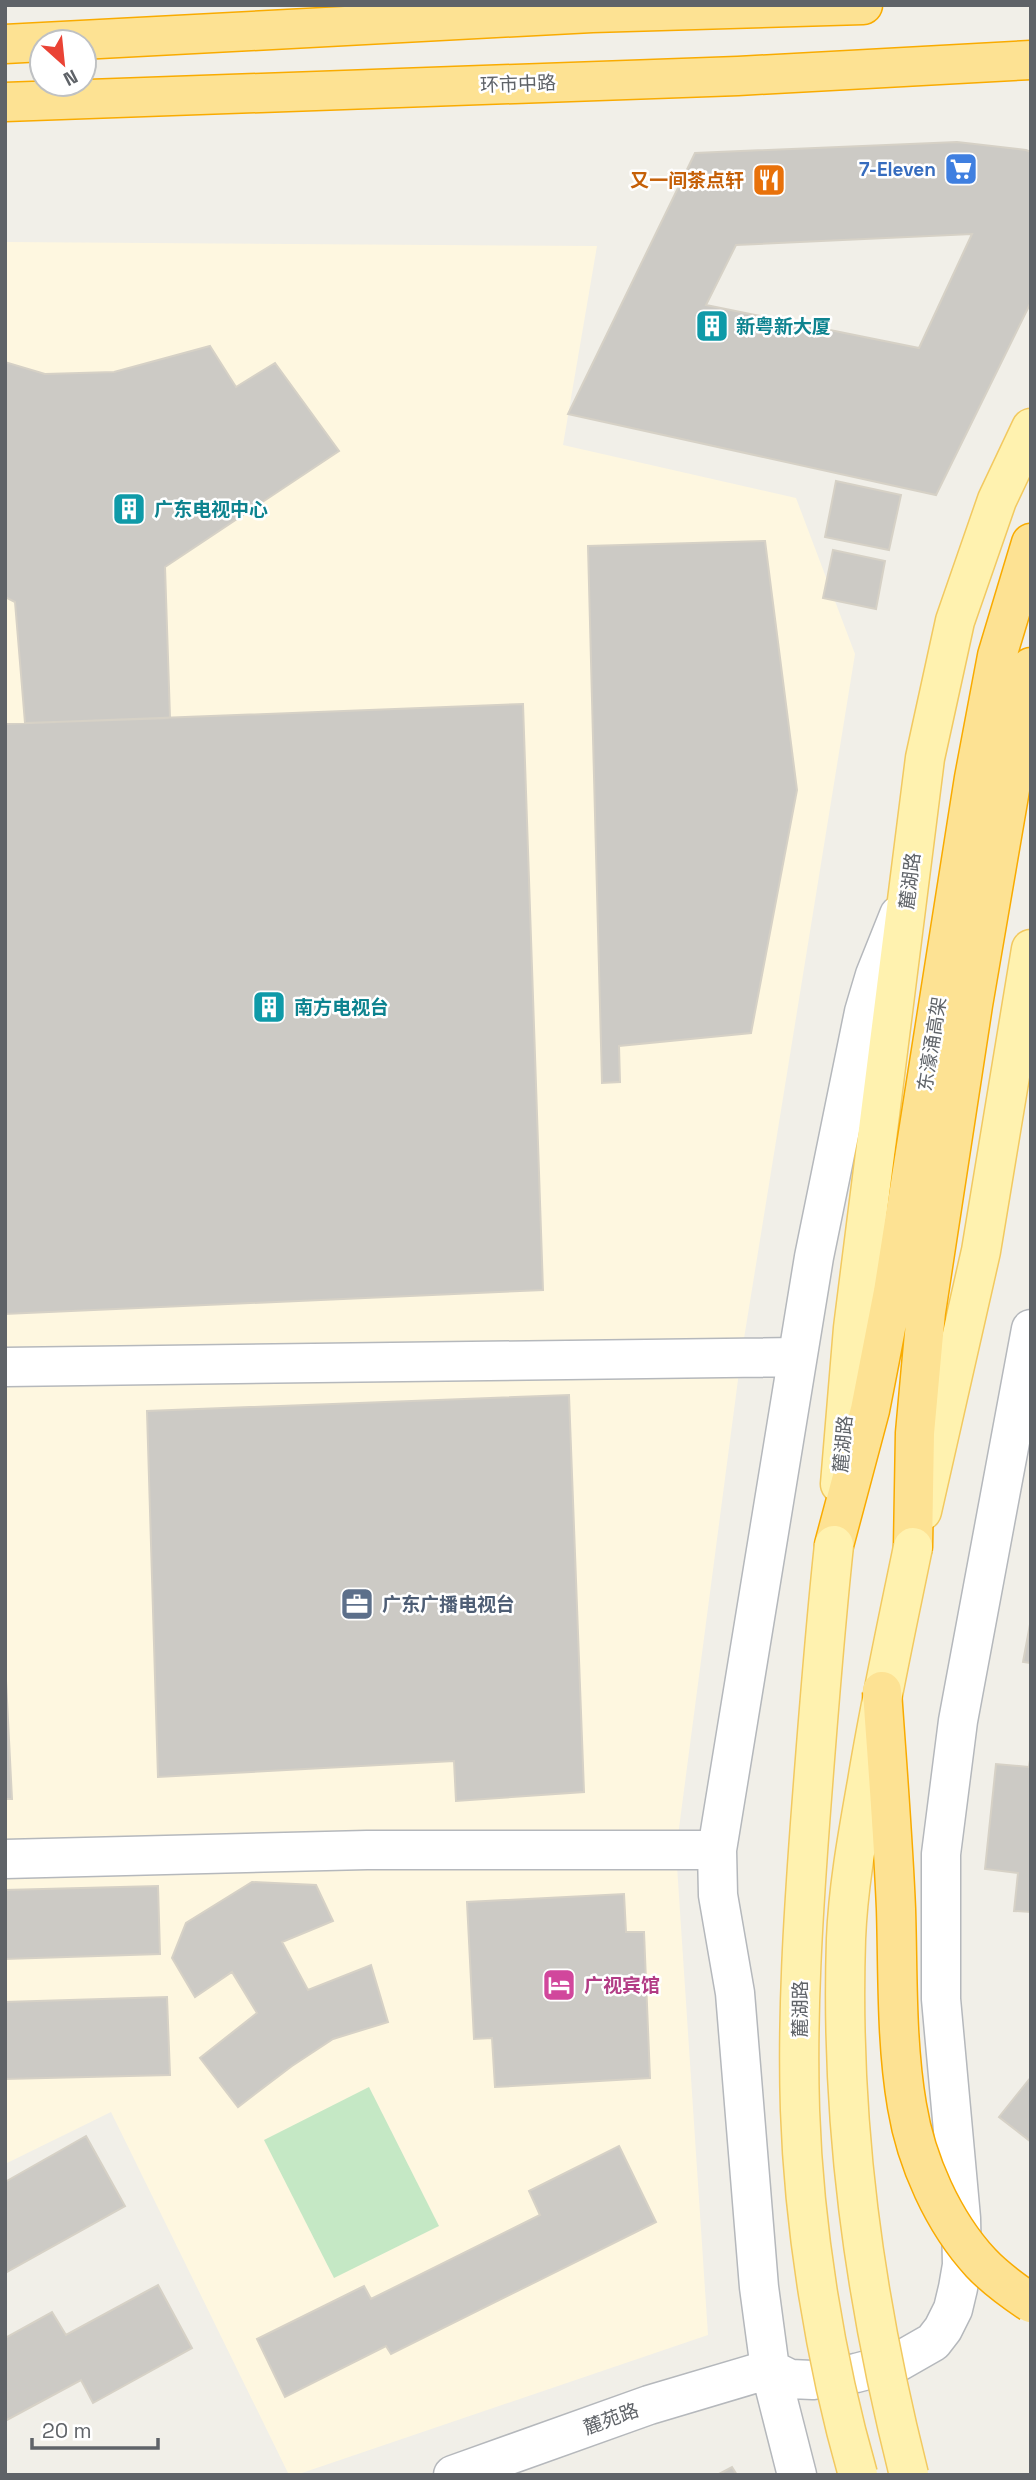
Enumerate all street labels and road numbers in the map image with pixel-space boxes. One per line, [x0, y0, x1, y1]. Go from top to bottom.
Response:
street label: 环市中路 [480, 70, 556, 98]
street label: 麓湖路 [894, 851, 926, 911]
street label: 东濠涌高架 [912, 995, 952, 1093]
street label: 麓湖路 [828, 1415, 858, 1473]
street label: 麓湖路 [788, 1980, 813, 2038]
street label: 麓苑路 [580, 2398, 642, 2440]

